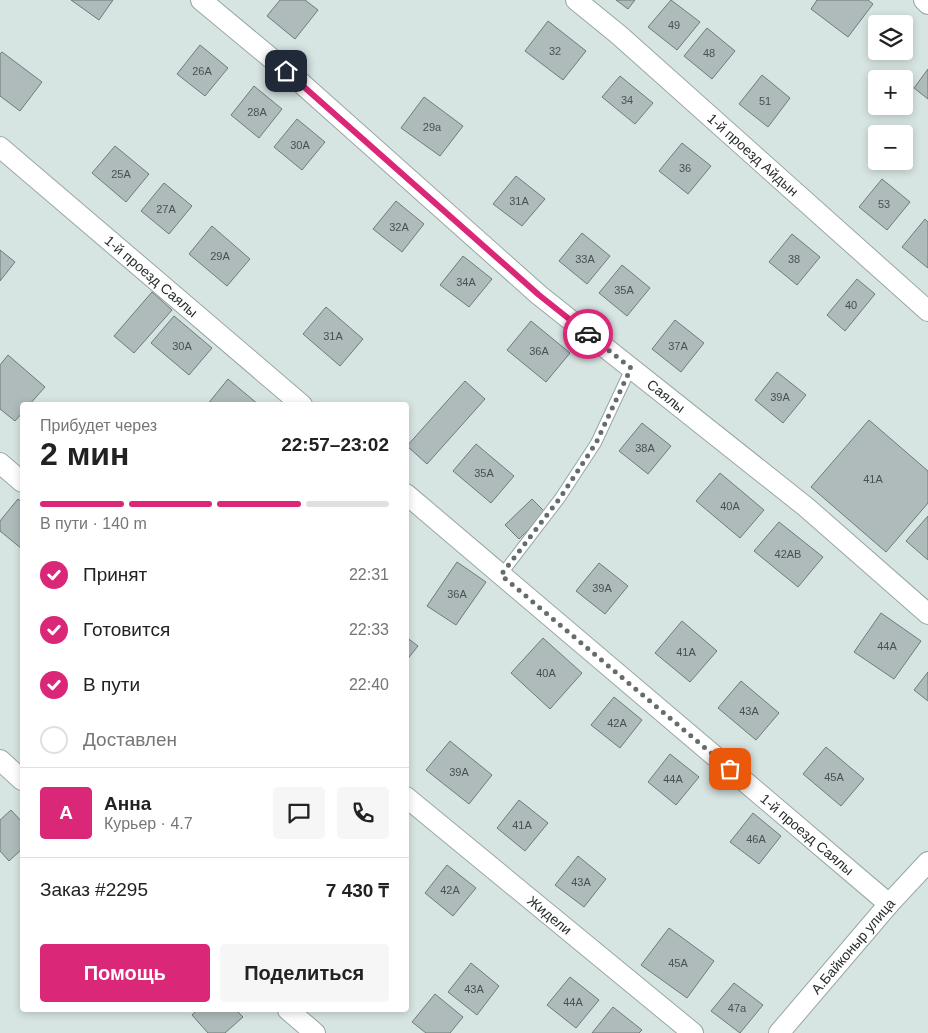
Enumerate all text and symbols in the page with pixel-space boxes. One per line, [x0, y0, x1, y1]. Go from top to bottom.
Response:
map controls [868, 15, 913, 170]
button: layers [868, 15, 913, 60]
house number: 49 [668, 19, 680, 31]
house number: 32 [549, 45, 561, 57]
house number: 48 [703, 47, 715, 59]
pin [265, 50, 307, 92]
icon: home [272, 57, 300, 85]
house number: 26А [192, 65, 212, 77]
button: + [868, 70, 913, 115]
house number: 34 [621, 94, 633, 106]
house number: 51 [759, 95, 771, 107]
house number: 28А [247, 106, 267, 118]
street label: 1-й проезд Айдын [704, 110, 802, 199]
house number: 29а [423, 121, 442, 133]
button: − [868, 125, 913, 170]
house number: 30А [290, 139, 310, 151]
house number: 36 [679, 162, 691, 174]
house number: 25А [111, 168, 131, 180]
house number: 31А [509, 195, 529, 207]
house number: 53 [878, 198, 890, 210]
house number: 27А [156, 203, 176, 215]
house number: 32А [389, 221, 409, 233]
street label: 1-й проезд Саялы [102, 232, 201, 320]
house number: 29А [210, 250, 230, 262]
house number: 33А [575, 253, 595, 265]
house number: 38 [788, 253, 800, 265]
house number: 34А [456, 276, 476, 288]
house number: 35А [614, 284, 634, 296]
house number: 40 [845, 299, 857, 311]
courier [563, 309, 613, 359]
icon: car [574, 320, 602, 348]
house number: 31А [323, 330, 343, 342]
house number: 30А [172, 340, 192, 352]
house number: 37А [668, 340, 688, 352]
house number: 36А [529, 345, 549, 357]
street label: Саялы [644, 376, 688, 416]
house number: 39А [770, 391, 790, 403]
text: Прибудет через [40, 417, 157, 434]
text: 22:57–23:02 [281, 434, 389, 455]
text: 2 мин [40, 436, 129, 472]
house number: 38А [635, 442, 655, 454]
house number: 35А [474, 467, 494, 479]
house number: 41А [863, 473, 883, 485]
house number: 40А [720, 500, 740, 512]
text: В пути · 140 m [40, 515, 147, 532]
house number: 42АВ [775, 548, 801, 560]
icon: check [40, 561, 68, 589]
text: Принят [83, 564, 147, 585]
text: 22:31 [349, 566, 389, 583]
house number: 39А [592, 582, 612, 594]
house number: 36А [447, 588, 467, 600]
icon: check [40, 616, 68, 644]
text: Готовится [83, 619, 170, 640]
text: 22:33 [349, 621, 389, 638]
house number: 44А [877, 640, 897, 652]
house number: 41А [676, 646, 696, 658]
house number: 40А [536, 667, 556, 679]
icon: check [40, 671, 68, 699]
text: В пути [83, 674, 140, 695]
text: 22:40 [349, 676, 389, 693]
house number: 43А [739, 705, 759, 717]
house number: 42А [607, 717, 627, 729]
text: Доставлен [83, 729, 177, 750]
pin [709, 748, 751, 790]
icon: bag [716, 755, 744, 783]
house number: 39А [449, 766, 469, 778]
house number: 45А [824, 771, 844, 783]
house number: 44А [663, 773, 683, 785]
button: chat [273, 787, 325, 839]
button: phone [337, 787, 389, 839]
street label: 1-й проезд Саялы [757, 790, 857, 878]
text: Анна [104, 793, 151, 814]
text: А [59, 802, 73, 823]
text: Курьер · 4.7 [104, 815, 193, 832]
house number: 41А [512, 819, 532, 831]
house number: 46А [746, 833, 766, 845]
house number: 43А [571, 876, 591, 888]
text: Заказ #2295 [40, 879, 148, 900]
text: 7 430 ₸ [326, 880, 389, 901]
house number: 42А [440, 884, 460, 896]
street label: Жидели [524, 892, 575, 938]
street label: А.Байконыр улица [808, 895, 898, 997]
button: Помощь [40, 944, 210, 1002]
button: Поделиться [220, 944, 389, 1002]
house number: 45А [668, 957, 688, 969]
house number: 43А [464, 983, 484, 995]
house number: 44А [563, 996, 583, 1008]
house number: 47а [728, 1002, 747, 1014]

